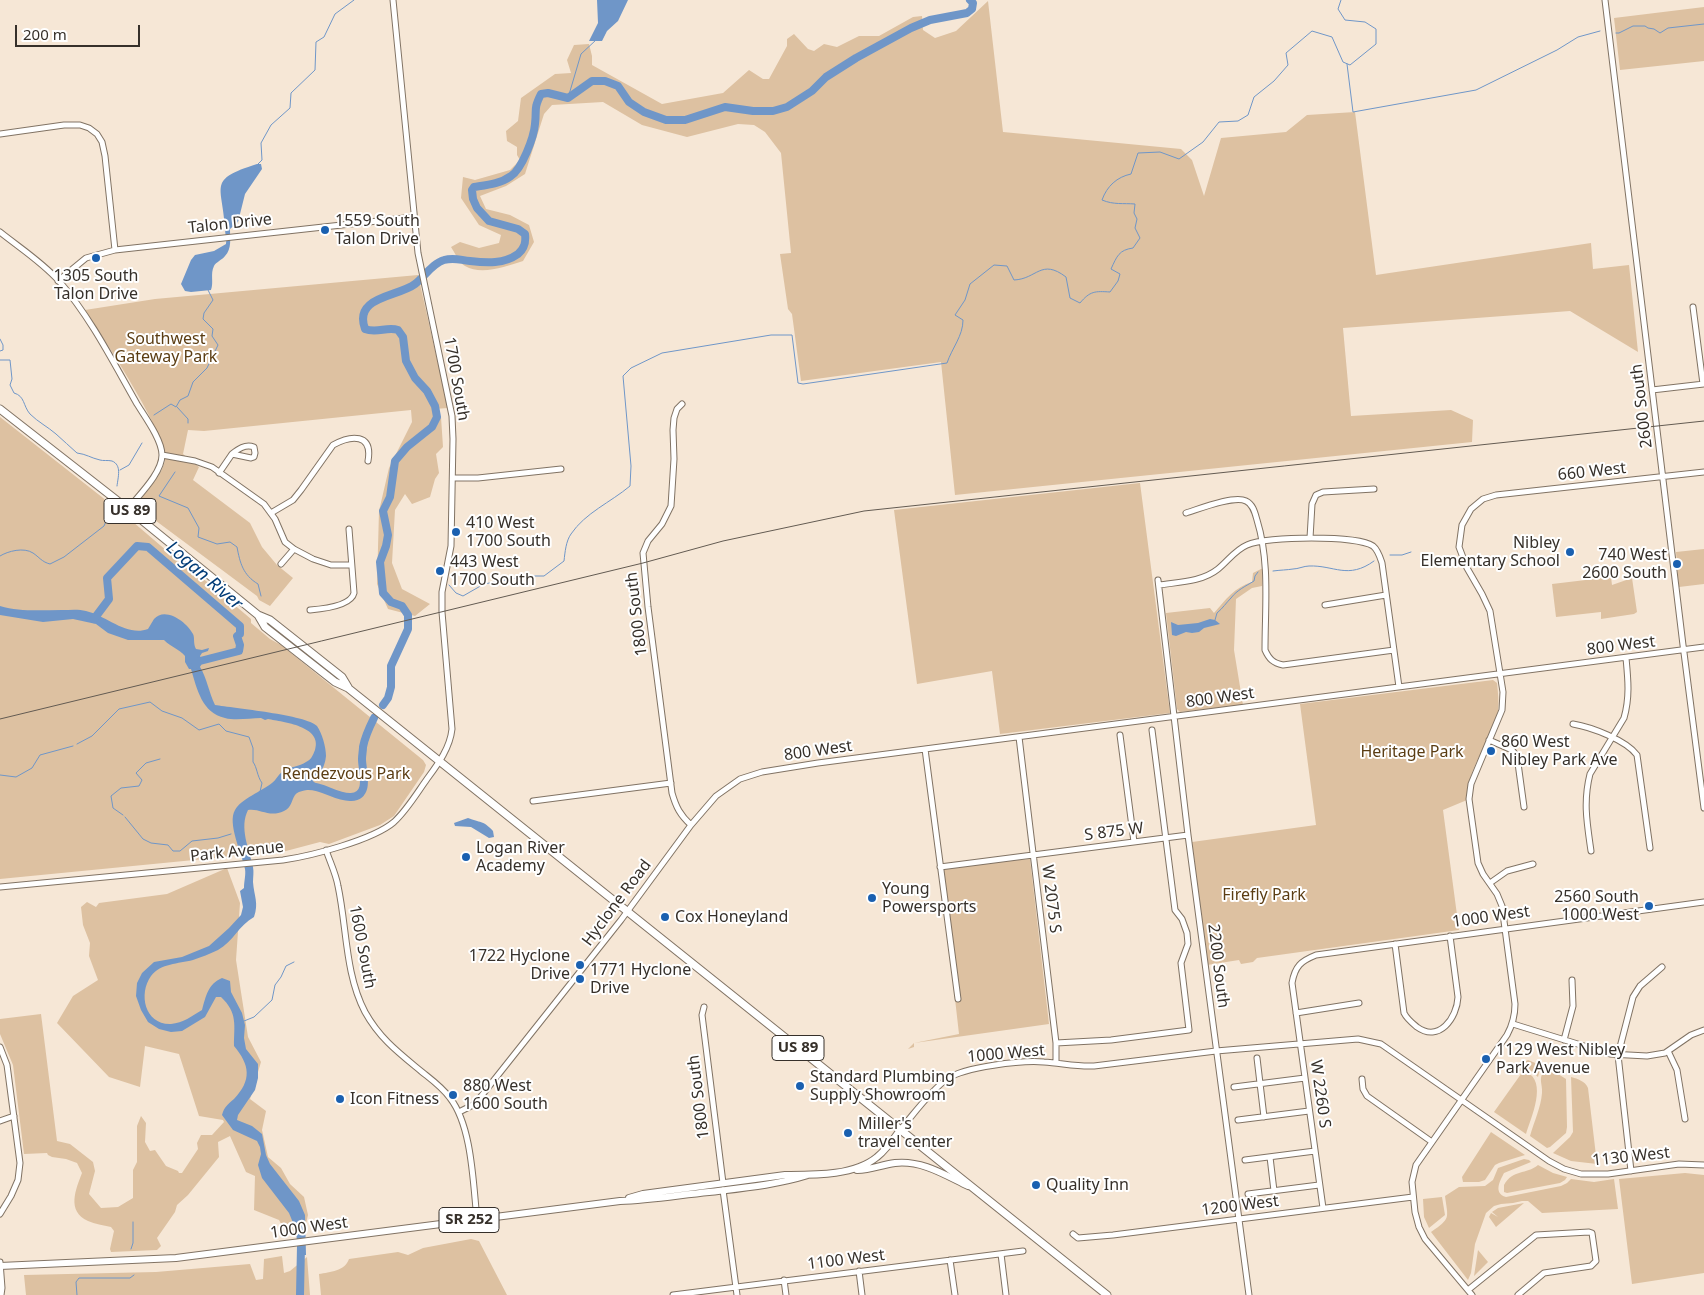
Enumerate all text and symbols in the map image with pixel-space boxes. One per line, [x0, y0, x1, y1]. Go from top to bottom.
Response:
scale bar [18, 15, 142, 47]
text: 200 m [23, 24, 67, 44]
street label: Talon Drive [187, 210, 273, 238]
place label: 1559 South Talon Drive [335, 211, 420, 249]
marker: 1559 South Talon Drive [319, 224, 331, 236]
marker: 1305 South Talon Drive [90, 252, 102, 264]
place label: 1305 South Talon Drive [54, 266, 138, 304]
park label: Southwest Gateway Park [115, 329, 217, 367]
street label: 1700 South [439, 336, 473, 422]
street label: 2600 South [1627, 363, 1657, 449]
street label: 660 West [1557, 459, 1627, 485]
road number: US 89 [104, 498, 156, 524]
place label: 410 West 1700 South [466, 513, 551, 551]
marker: 410 West 1700 South [450, 526, 462, 538]
place label: Nibley Elementary School [1421, 533, 1560, 571]
water label: Logan River [161, 537, 247, 615]
place label: 740 West 2600 South [1582, 545, 1667, 583]
marker: Nibley Elementary School [1564, 546, 1576, 558]
place label: 443 West 1700 South [450, 552, 535, 590]
marker: 740 West 2600 South [1671, 558, 1683, 570]
marker: 443 West 1700 South [434, 565, 446, 577]
street label: 1800 South [622, 571, 652, 657]
street label: 800 West [1586, 632, 1656, 660]
street label: 800 West [1185, 684, 1255, 712]
place label: 860 West Nibley Park Ave [1501, 732, 1618, 770]
street label: 800 West [783, 737, 853, 765]
park label: Heritage Park [1360, 742, 1464, 762]
marker: 860 West Nibley Park Ave [1485, 745, 1497, 757]
park label: Rendezvous Park [282, 764, 410, 784]
street label: S 875 W [1083, 819, 1145, 845]
street label: Park Avenue [189, 838, 285, 866]
place label: Logan River Academy [476, 838, 565, 876]
marker: Logan River Academy [460, 851, 472, 863]
street label: Hyclone Road [578, 856, 656, 950]
street label: W 2075 S [1037, 864, 1065, 934]
place label: Young Powersports [882, 879, 976, 917]
park label: Firefly Park [1222, 885, 1306, 905]
place label: 2560 South 1000 West [1554, 887, 1639, 925]
marker: Young Powersports [866, 892, 878, 904]
marker: 2560 South 1000 West [1643, 900, 1655, 912]
street label: 1000 West [1451, 902, 1531, 932]
street label: 1600 South [344, 904, 380, 990]
place label: Cox Honeyland [675, 907, 788, 927]
marker: Cox Honeyland [659, 911, 671, 923]
street label: 2200 South [1203, 923, 1233, 1009]
place label: 1722 Hyclone Drive [469, 946, 570, 984]
marker: 1722 Hyclone Drive [574, 959, 586, 971]
place label: 1771 Hyclone Drive [590, 960, 691, 998]
marker: 1771 Hyclone Drive [574, 973, 586, 985]
road number: US 89 [772, 1036, 824, 1060]
place label: 1129 West Nibley Park Avenue [1496, 1040, 1625, 1078]
street label: 1000 West [966, 1041, 1046, 1067]
marker: 1129 West Nibley Park Avenue [1480, 1053, 1492, 1065]
street label: 1800 South [684, 1054, 714, 1140]
street label: W 2260 S [1306, 1059, 1334, 1129]
place label: Standard Plumbing Supply Showroom [810, 1067, 955, 1105]
place label: 880 West 1600 South [463, 1076, 548, 1114]
marker: Standard Plumbing Supply Showroom [794, 1080, 806, 1092]
place label: Icon Fitness [350, 1089, 439, 1109]
marker: 880 West 1600 South [447, 1089, 459, 1101]
marker: Icon Fitness [334, 1093, 346, 1105]
place label: Miller's travel center [858, 1114, 952, 1152]
marker: Miller's travel center [842, 1127, 854, 1139]
street label: 1130 West [1591, 1143, 1671, 1171]
place label: Quality Inn [1046, 1175, 1129, 1195]
marker: Quality Inn [1030, 1179, 1042, 1191]
street label: 1200 West [1200, 1192, 1280, 1220]
road number: SR 252 [439, 1208, 499, 1232]
street label: 1000 West [269, 1213, 349, 1243]
street label: 1100 West [806, 1246, 886, 1274]

